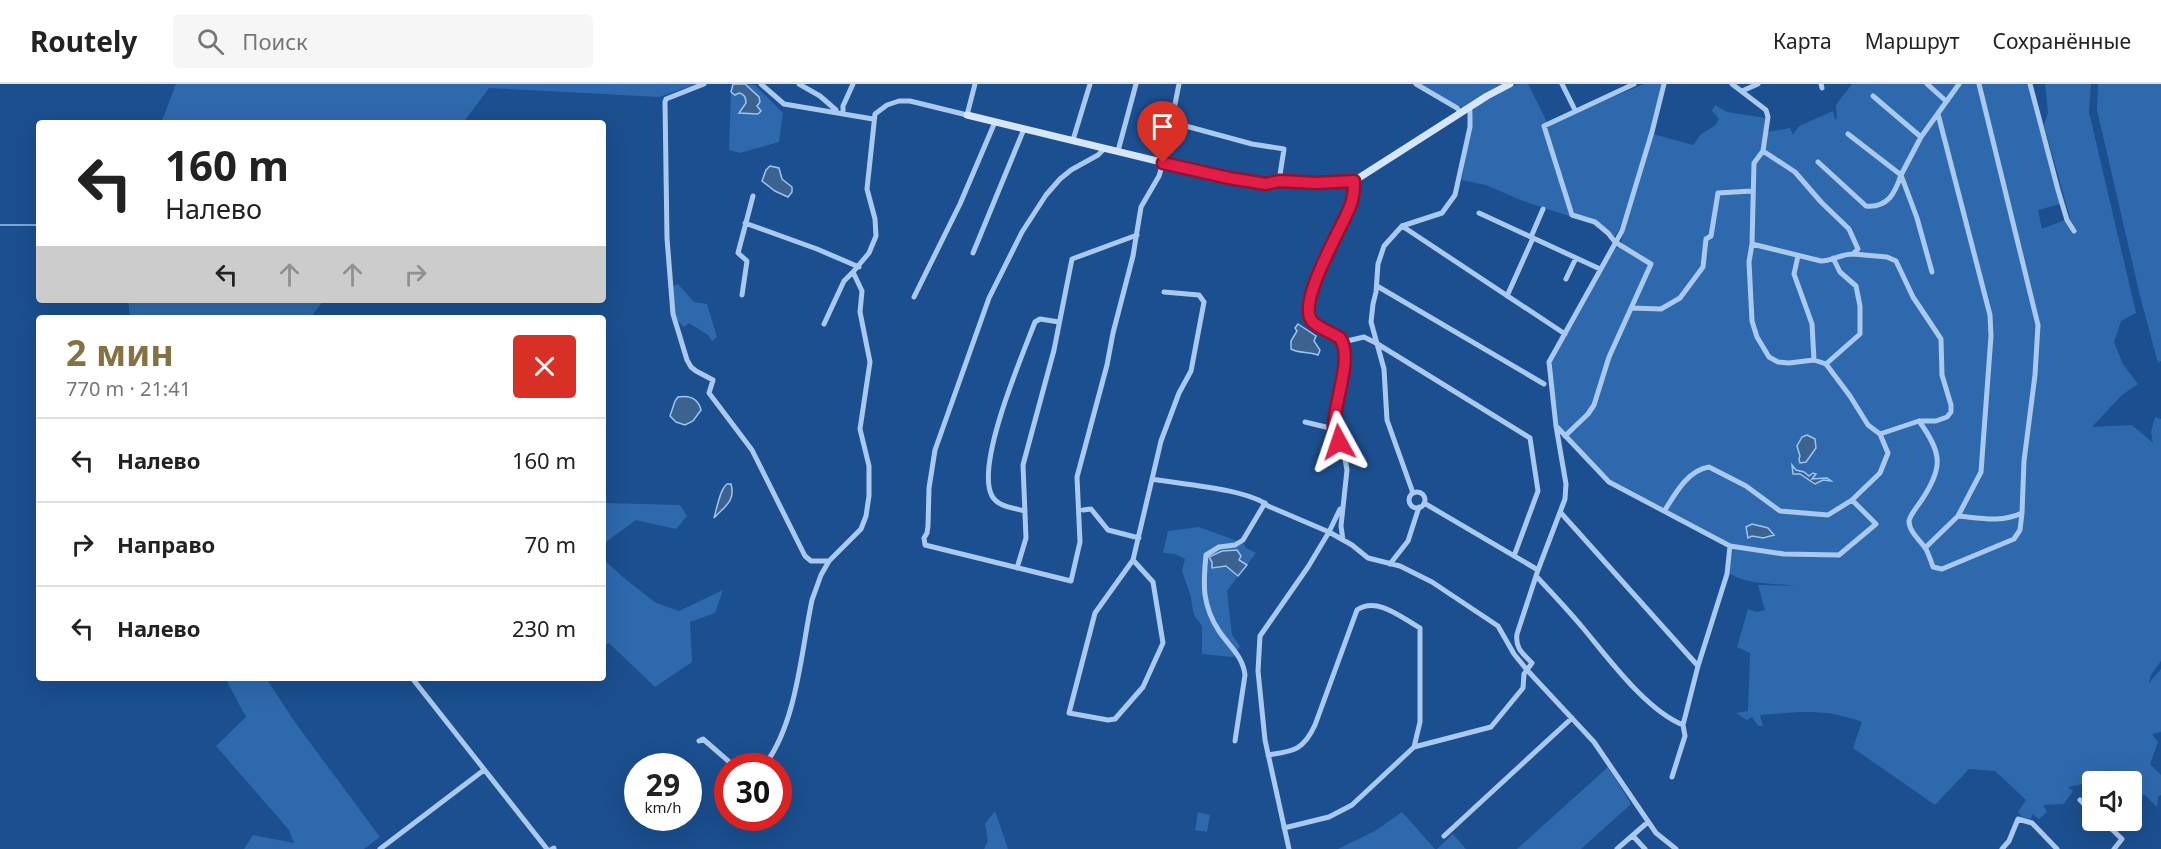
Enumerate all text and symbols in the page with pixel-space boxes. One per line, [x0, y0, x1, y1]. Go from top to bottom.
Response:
search box [173, 14, 593, 68]
text: Routely [30, 22, 137, 60]
icon: search [194, 25, 227, 58]
text: Поиск [242, 26, 308, 56]
text: Карта [1773, 27, 1832, 55]
text: Маршрут [1865, 27, 1960, 55]
text: Сохранённые [1993, 27, 2131, 55]
pin [1137, 101, 1188, 163]
icon: arrive [1146, 110, 1179, 143]
text: 160 m [165, 136, 289, 193]
icon: left [66, 144, 144, 222]
text: Налево [165, 190, 262, 227]
icon: left [210, 258, 243, 291]
icon: ahead [273, 258, 306, 291]
icon: ahead [336, 258, 369, 291]
icon: right [399, 258, 432, 291]
text: 2 мин [66, 328, 174, 377]
button: close [513, 335, 576, 398]
text: 770 m · 21:41 [66, 375, 191, 402]
position arrow [1307, 410, 1371, 474]
icon: left [66, 444, 99, 477]
text: Налево [117, 445, 200, 475]
text: 160 m [512, 445, 576, 475]
icon: right [66, 528, 99, 561]
text: Направо [117, 529, 215, 559]
text: 70 m [525, 529, 576, 559]
icon: left [66, 612, 99, 645]
text: Налево [117, 613, 200, 643]
text: 230 m [512, 613, 576, 643]
speed limit sign: 30 [714, 753, 792, 831]
text: 29 [646, 764, 680, 805]
map controls [2082, 771, 2142, 831]
button: sound [2082, 771, 2142, 831]
text: km/h [645, 797, 681, 817]

